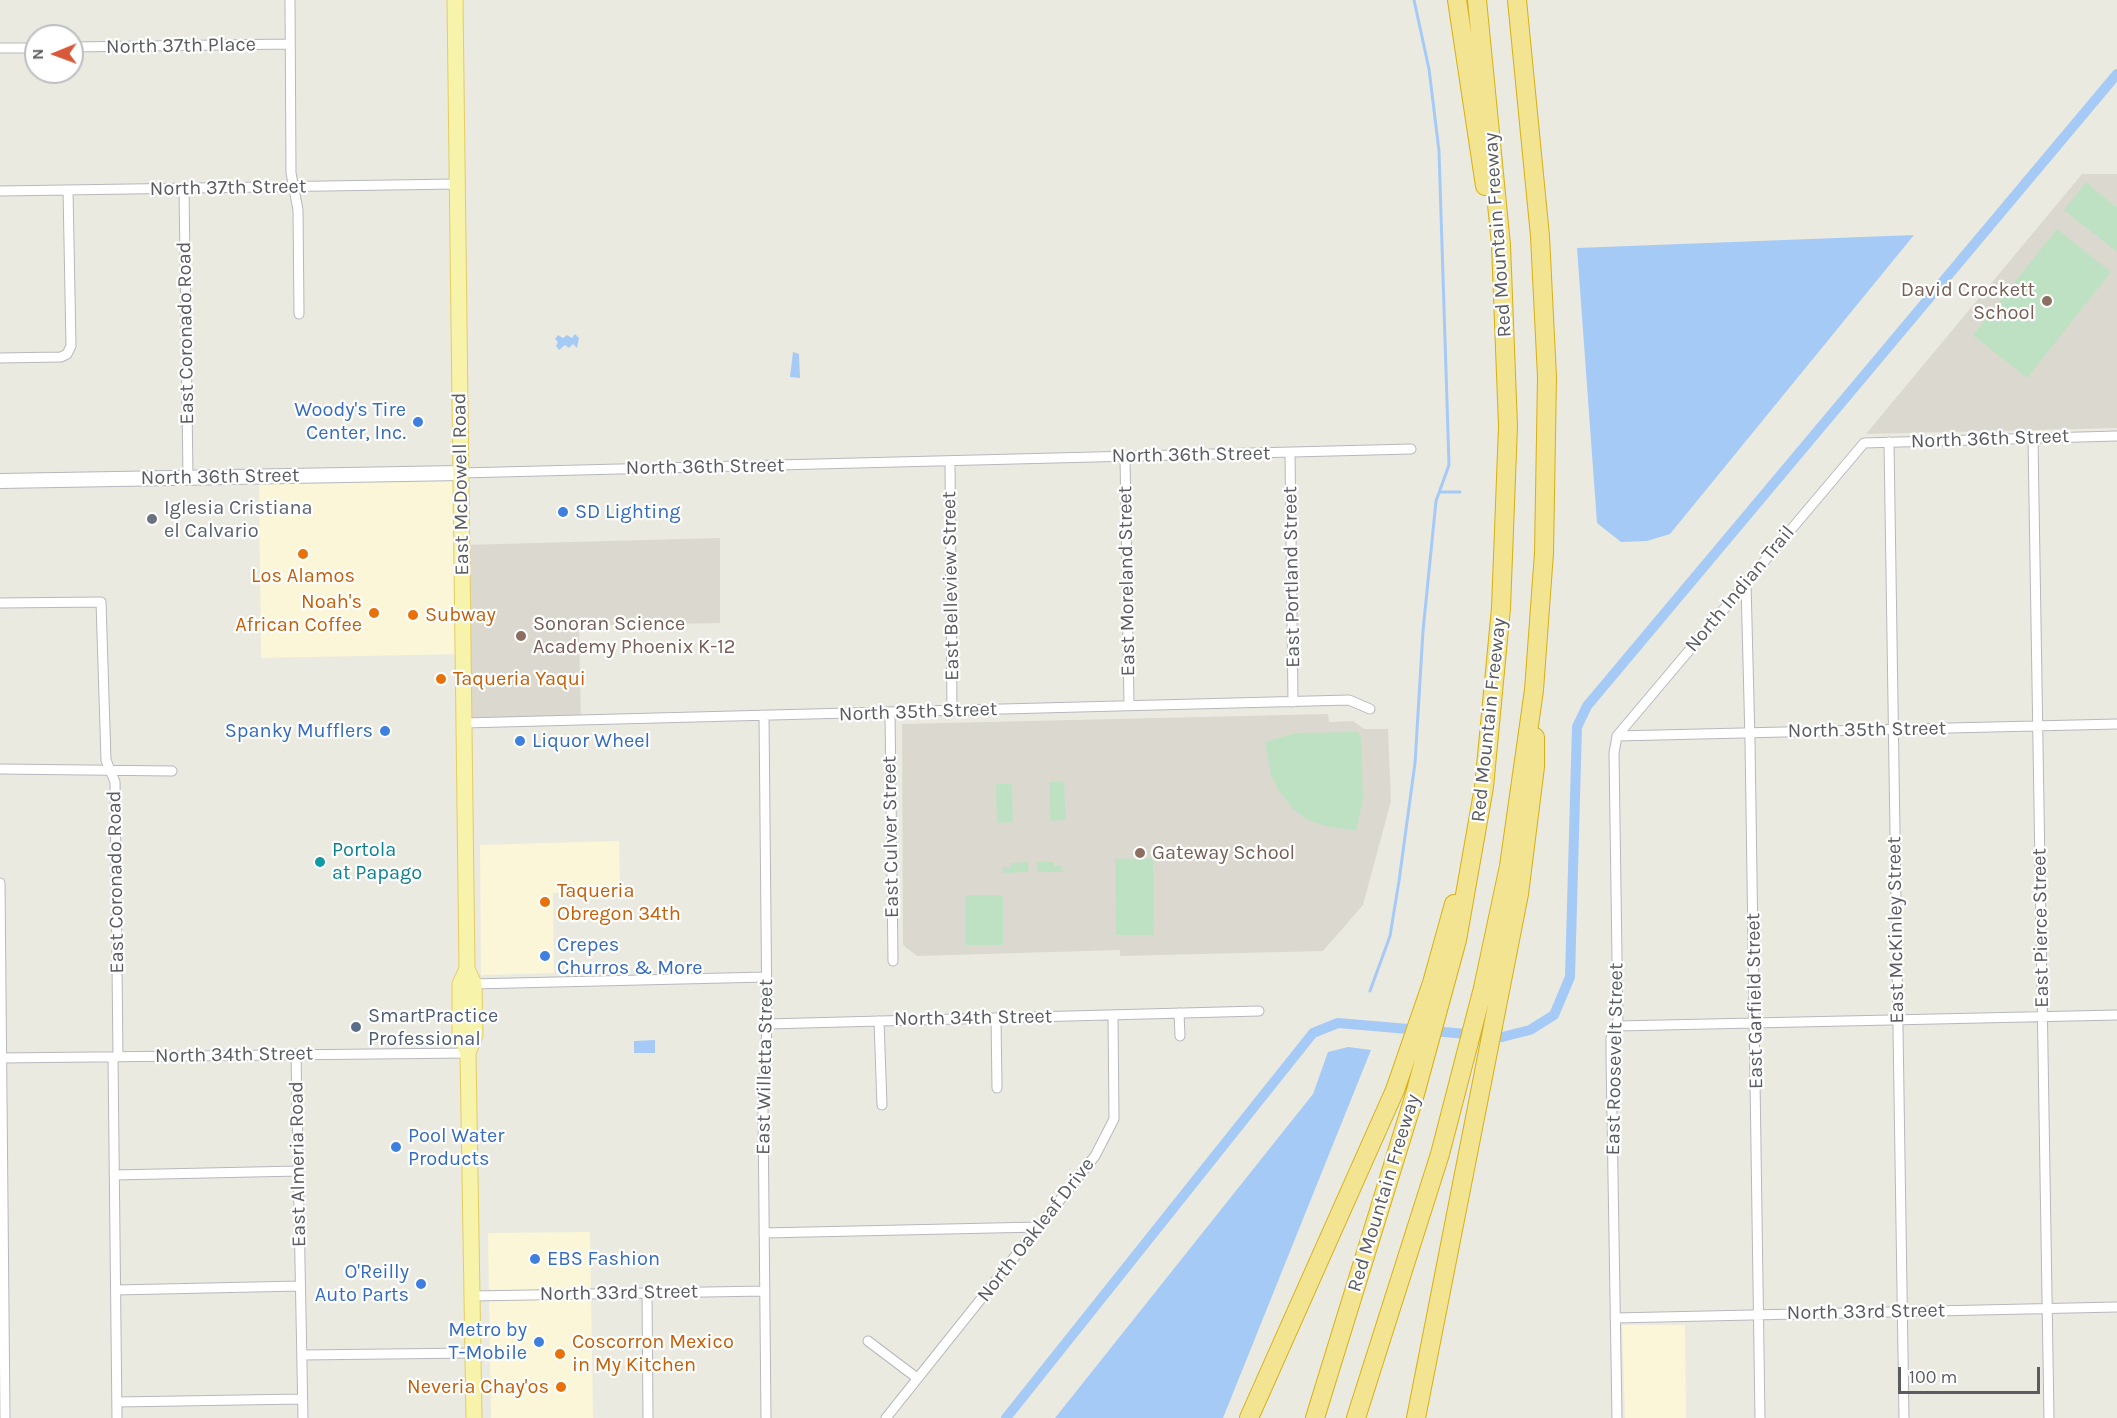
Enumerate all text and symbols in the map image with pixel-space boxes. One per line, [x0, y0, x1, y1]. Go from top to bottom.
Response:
north arrow [24, 24, 84, 84]
street label: North 37th Place [106, 33, 256, 59]
text: N [28, 48, 47, 60]
street label: Red Mountain Freeway [1479, 132, 1517, 338]
street label: North 37th Street [149, 175, 307, 201]
street label: East Coronado Road [172, 241, 200, 425]
place label: David Crockett School [1901, 278, 2035, 325]
marker: David Crockett School [2040, 294, 2054, 308]
street label: East McDowell Road [447, 392, 475, 576]
place label: Woody's Tire Center, Inc. [294, 398, 406, 445]
marker: Woody's Tire Center, Inc. [411, 415, 425, 429]
street label: North 36th Street [1910, 424, 2070, 454]
street label: North 36th Street [1111, 442, 1271, 468]
street label: North 36th Street [625, 454, 785, 480]
street label: North 36th Street [140, 464, 300, 490]
street label: East Moreland Street [1113, 486, 1141, 676]
street label: East Portland Street [1278, 486, 1306, 668]
street label: East Belleview Street [937, 491, 965, 681]
place label: Iglesia Cristiana el Calvario [164, 496, 313, 543]
place label: SD Lighting [575, 500, 681, 524]
marker: SD Lighting [556, 505, 570, 519]
marker: Iglesia Cristiana el Calvario [145, 512, 159, 526]
street label: North Indian Trail [1680, 521, 1800, 657]
marker: Los Alamos [296, 547, 310, 561]
place label: Los Alamos [251, 564, 355, 588]
place label: Noah's African Coffee [235, 590, 362, 637]
place label: Subway [425, 603, 496, 627]
marker: Noah's African Coffee [367, 606, 381, 620]
marker: Subway [406, 608, 420, 622]
place label: Sonoran Science Academy Phoenix K-12 [533, 612, 735, 659]
street label: Red Mountain Freeway [1466, 617, 1512, 823]
marker: Sonoran Science Academy Phoenix K-12 [514, 629, 528, 643]
place label: Taqueria Yaqui [453, 667, 586, 691]
marker: Taqueria Yaqui [434, 672, 448, 686]
street label: North 35th Street [838, 697, 998, 727]
street label: North 35th Street [1788, 717, 1946, 743]
place label: Spanky Mufflers [225, 719, 373, 743]
marker: Spanky Mufflers [378, 724, 392, 738]
place label: Liquor Wheel [532, 729, 650, 753]
marker: Liquor Wheel [513, 734, 527, 748]
street label: East Culver Street [878, 756, 904, 918]
street label: East Coronado Road [102, 790, 130, 974]
street label: East McKinley Street [1882, 836, 1910, 1024]
place label: Portola at Papago [332, 838, 422, 885]
place label: Gateway School [1152, 841, 1295, 865]
marker: Gateway School [1133, 846, 1147, 860]
street label: East Pierce Street [2028, 848, 2054, 1008]
marker: Portola at Papago [313, 855, 327, 869]
place label: Taqueria Obregon 34th [557, 879, 681, 926]
marker: Taqueria Obregon 34th [538, 895, 552, 909]
street label: East Garfield Street [1741, 913, 1769, 1089]
place label: Crepes Churros & More [557, 933, 702, 980]
marker: Crepes Churros & More [538, 949, 552, 963]
street label: East Roosevelt Street [1601, 962, 1629, 1156]
street label: East Willetta Street [751, 979, 779, 1155]
place label: SmartPractice Professional [368, 1004, 498, 1051]
street label: North 34th Street [894, 1005, 1052, 1031]
marker: SmartPractice Professional [349, 1020, 363, 1034]
street label: North 34th Street [155, 1042, 313, 1068]
street label: East Almeria Road [285, 1081, 311, 1247]
street label: Red Mountain Freeway [1342, 1091, 1426, 1295]
place label: Pool Water Products [408, 1124, 505, 1171]
marker: Pool Water Products [389, 1140, 403, 1154]
street label: North Oakleaf Drive [972, 1153, 1100, 1307]
place label: EBS Fashion [547, 1247, 660, 1271]
marker: EBS Fashion [528, 1252, 542, 1266]
place label: O'Reilly Auto Parts [315, 1260, 409, 1307]
marker: O'Reilly Auto Parts [414, 1277, 428, 1291]
street label: North 33rd Street [540, 1280, 698, 1306]
street label: North 33rd Street [1787, 1299, 1945, 1325]
place label: Metro by T-Mobile [448, 1318, 527, 1365]
place label: Coscorron Mexico in My Kitchen [572, 1330, 734, 1377]
marker: Metro by T-Mobile [532, 1335, 546, 1349]
marker: Coscorron Mexico in My Kitchen [553, 1347, 567, 1361]
scale bar [1901, 1355, 2044, 1393]
text: 100 m [1909, 1366, 1957, 1388]
place label: Neveria Chay'os [407, 1375, 549, 1399]
marker: Neveria Chay'os [554, 1380, 568, 1394]

